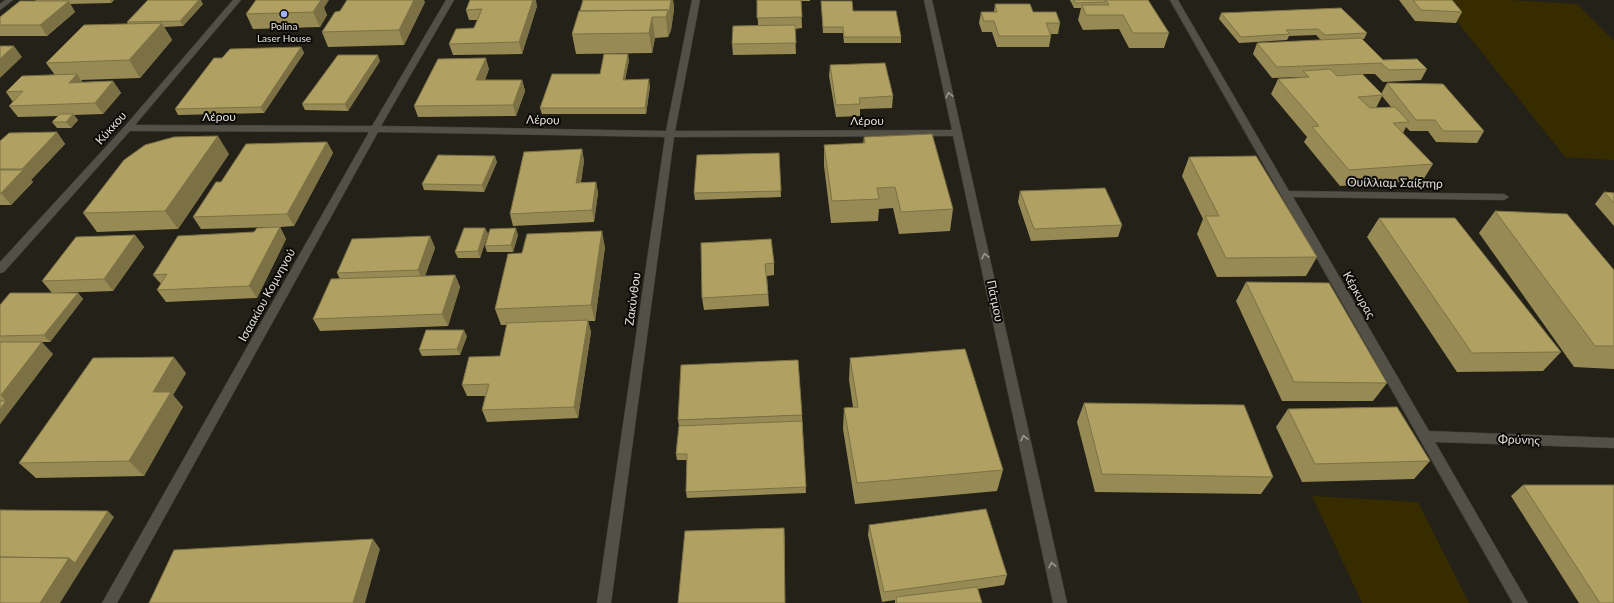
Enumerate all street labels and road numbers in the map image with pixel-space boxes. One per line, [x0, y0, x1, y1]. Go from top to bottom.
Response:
street label: Κύκκου [92, 108, 129, 147]
street label: Λέρου [202, 109, 236, 124]
street label: Λέρου [526, 112, 560, 127]
street label: Λέρου [850, 113, 884, 128]
street label: Ουίλλιαμ Σαίξπηρ [1347, 174, 1443, 191]
street label: Ισαακίου Κομνηνού [235, 246, 298, 344]
street label: Κέρκυρας [1340, 268, 1379, 321]
street label: Ζακύνθου [621, 271, 644, 326]
street label: Πάτμου [984, 279, 1007, 323]
street label: Φρύνης [1498, 431, 1541, 448]

